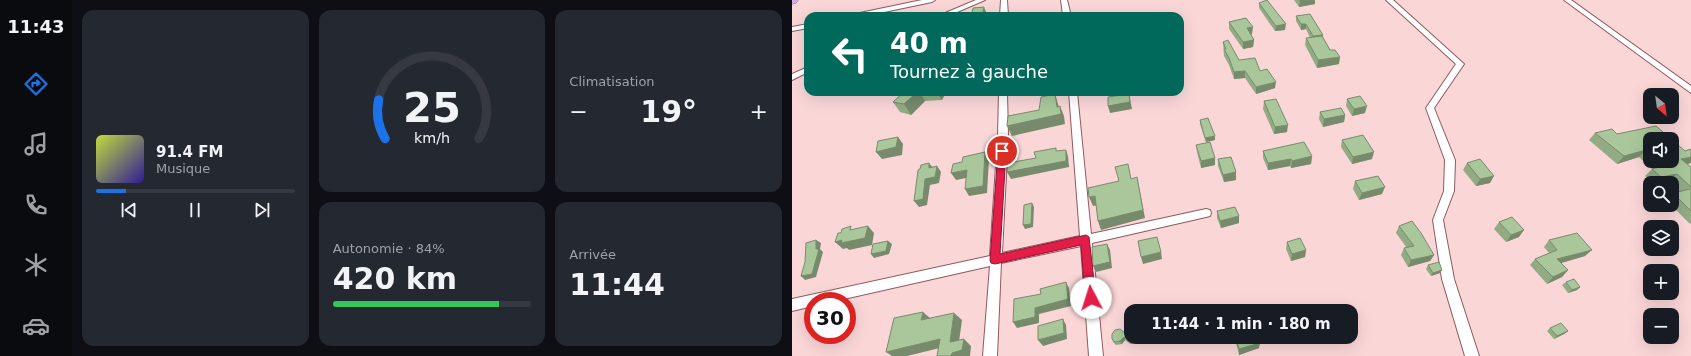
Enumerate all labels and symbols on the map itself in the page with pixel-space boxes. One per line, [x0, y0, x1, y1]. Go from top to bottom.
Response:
north arrow [1643, 88, 1679, 124]
pin [985, 134, 1019, 168]
position arrow [1070, 277, 1112, 319]
speed limit sign: 30 [804, 292, 856, 344]

